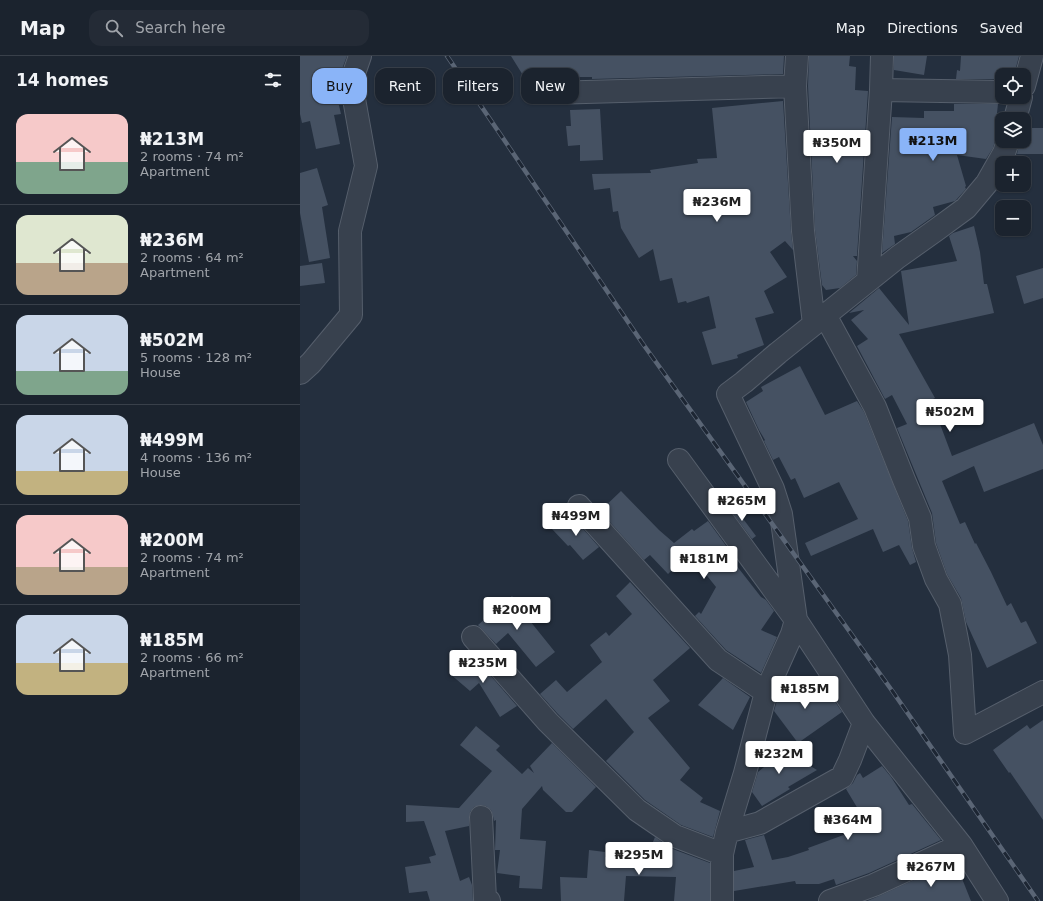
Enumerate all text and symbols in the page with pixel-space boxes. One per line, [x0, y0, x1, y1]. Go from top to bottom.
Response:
search box [89, 10, 369, 46]
text: Map [20, 17, 65, 39]
icon: search [103, 17, 125, 39]
text: Search here [135, 19, 225, 37]
text: Map [836, 20, 865, 36]
text: Directions [887, 20, 958, 36]
text: Saved [980, 20, 1023, 36]
chip: Buy [312, 68, 367, 104]
chip: Rent [375, 68, 435, 104]
chip: Filters [443, 68, 513, 104]
chip: New [521, 68, 579, 104]
map controls [995, 68, 1031, 236]
button: locate [995, 68, 1031, 104]
icon: filters [262, 69, 284, 91]
text: 14 homes [16, 70, 109, 90]
button: layers [995, 112, 1031, 148]
pin: ₦213M [905, 128, 961, 162]
text: ₦213M [140, 129, 204, 149]
icon: home [48, 130, 96, 178]
pin: ₦350M [809, 130, 865, 164]
text: ₦213M [908, 133, 958, 148]
text: ₦350M [812, 135, 862, 150]
text: 2 rooms · 74 m² [140, 149, 244, 164]
button: + [995, 156, 1031, 192]
text: Apartment [140, 164, 210, 179]
pin: ₦236M [689, 189, 745, 223]
text: ₦236M [692, 194, 742, 209]
button: − [995, 200, 1031, 236]
text: ₦236M [140, 230, 204, 250]
icon: home [48, 231, 96, 279]
text: 2 rooms · 64 m² [140, 250, 244, 265]
text: Apartment [140, 265, 210, 280]
text: ₦502M [140, 330, 204, 350]
icon: home [48, 331, 96, 379]
text: 5 rooms · 128 m² [140, 350, 252, 365]
text: House [140, 365, 181, 380]
pin: ₦502M [922, 399, 978, 433]
text: ₦502M [925, 404, 975, 419]
text: ₦499M [140, 430, 204, 450]
icon: home [48, 431, 96, 479]
text: 4 rooms · 136 m² [140, 450, 252, 465]
text: House [140, 465, 181, 480]
pin: ₦265M [714, 488, 770, 522]
text: ₦265M [717, 493, 767, 508]
pin: ₦499M [548, 503, 604, 537]
text: ₦499M [551, 508, 601, 523]
text: ₦200M [140, 530, 204, 550]
icon: home [48, 531, 96, 579]
pin: ₦181M [676, 546, 732, 580]
text: 2 rooms · 74 m² [140, 550, 244, 565]
text: ₦181M [679, 551, 729, 566]
text: Apartment [140, 565, 210, 580]
pin: ₦200M [489, 597, 545, 631]
text: ₦200M [492, 602, 542, 617]
text: ₦185M [140, 630, 204, 650]
icon: home [48, 631, 96, 679]
text: 2 rooms · 66 m² [140, 650, 244, 665]
pin: ₦235M [455, 650, 511, 684]
text: ₦235M [458, 655, 508, 670]
text: Apartment [140, 665, 210, 680]
pin: ₦185M [777, 676, 833, 710]
text: ₦185M [780, 681, 830, 696]
pin: ₦232M [751, 741, 807, 775]
text: ₦232M [754, 746, 804, 761]
pin: ₦364M [820, 807, 876, 841]
text: ₦364M [823, 812, 873, 827]
pin: ₦295M [611, 842, 667, 876]
text: ₦295M [614, 847, 664, 862]
pin: ₦267M [903, 854, 959, 888]
text: ₦267M [906, 859, 956, 874]

